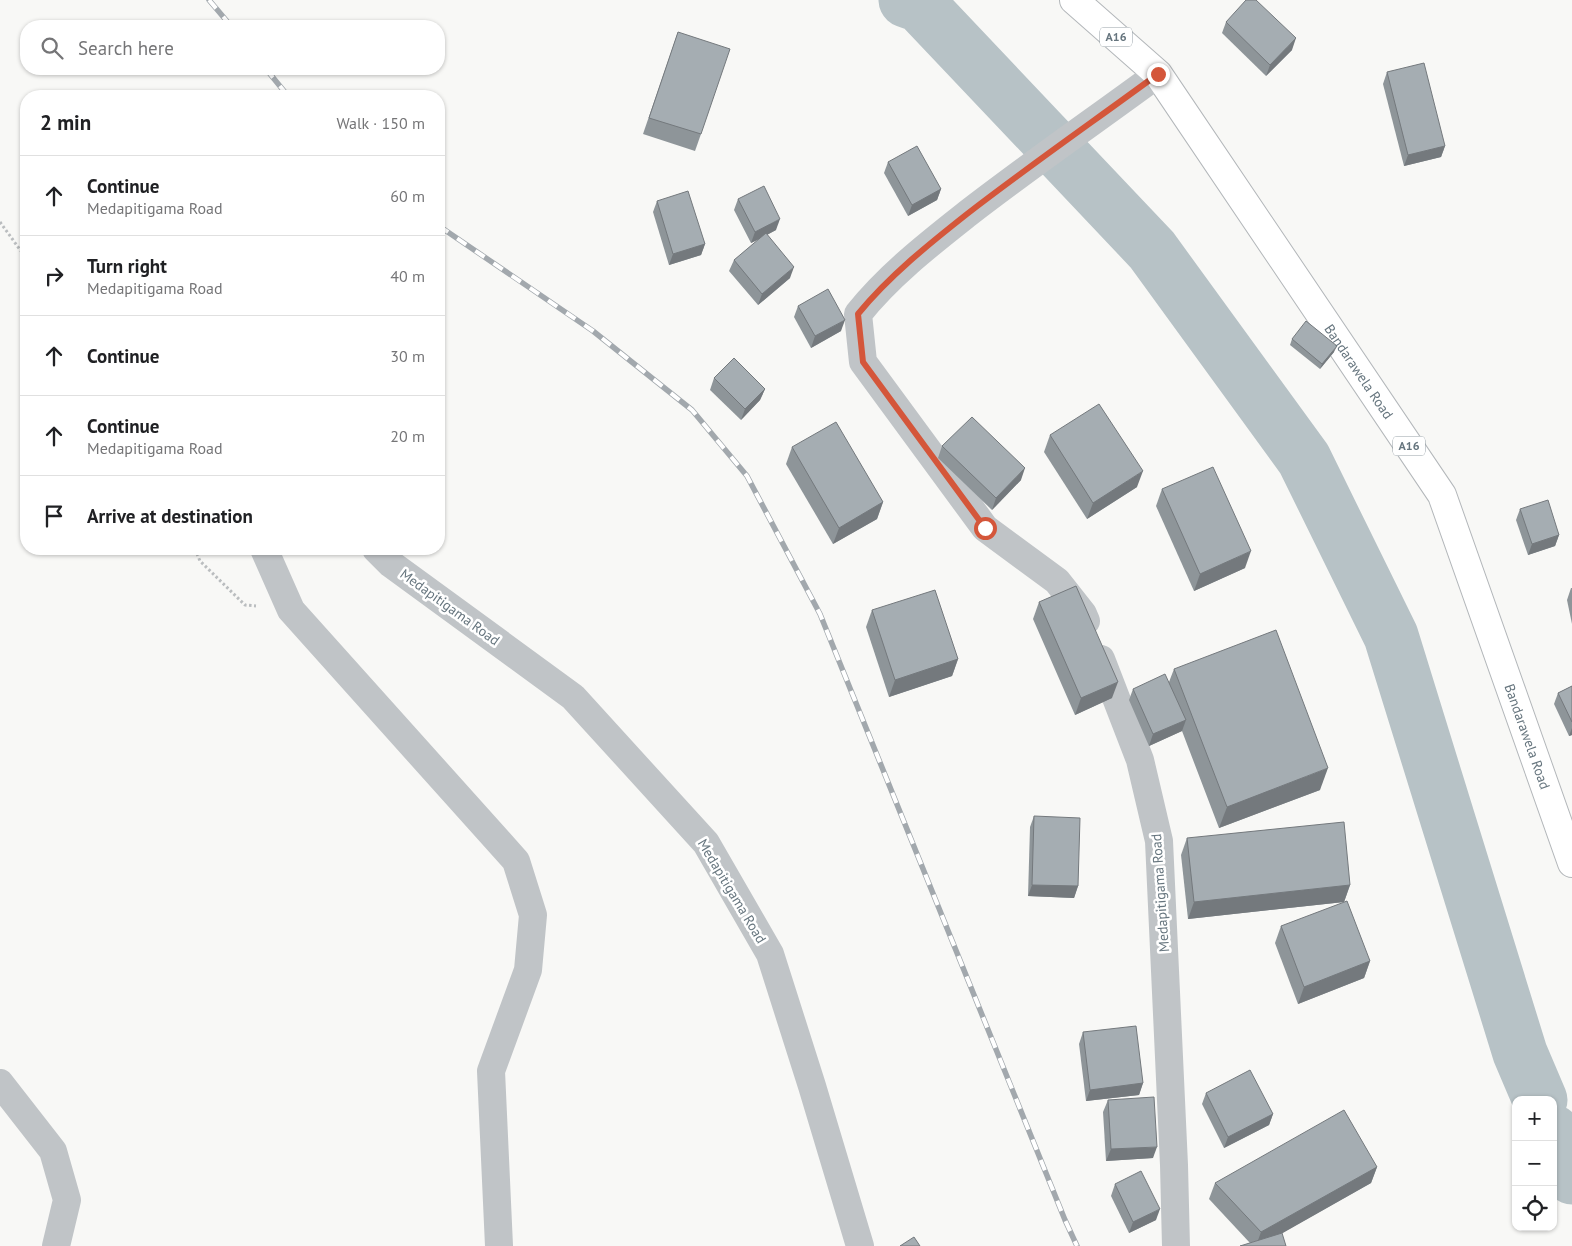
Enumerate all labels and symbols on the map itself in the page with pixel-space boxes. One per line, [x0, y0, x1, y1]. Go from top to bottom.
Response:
road number: A16 [1100, 28, 1132, 46]
route end [1147, 63, 1170, 86]
street label: Bandarawela Road [1320, 321, 1397, 423]
road number: A16 [1393, 436, 1425, 456]
route start [974, 517, 997, 540]
street label: Medapitigama Road [397, 565, 503, 649]
street label: Bandarawela Road [1500, 681, 1554, 792]
street label: Medapitigama Road [1147, 833, 1173, 953]
street label: Medapitigama Road [694, 836, 770, 946]

